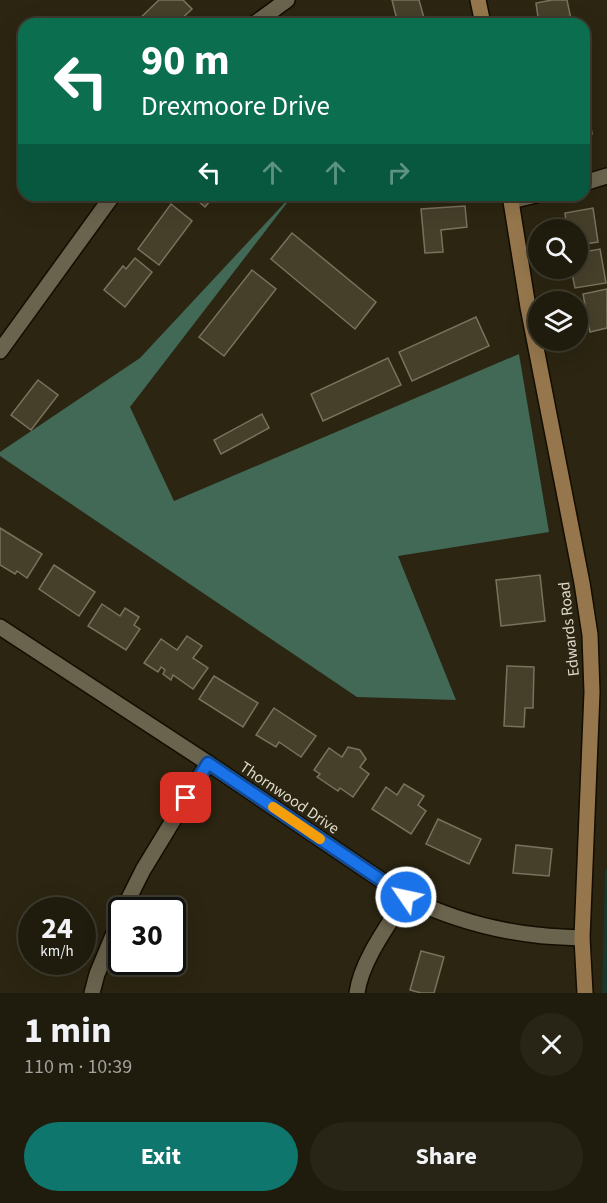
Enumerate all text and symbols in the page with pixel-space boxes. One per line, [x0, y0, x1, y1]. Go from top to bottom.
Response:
text: 90 m [141, 31, 230, 91]
icon: left [42, 42, 120, 120]
text: Drexmoore Drive [141, 87, 330, 126]
icon: left [193, 156, 226, 189]
icon: ahead [256, 156, 289, 189]
icon: ahead [319, 156, 352, 189]
icon: right [382, 156, 415, 189]
map controls [528, 219, 588, 351]
button: search [528, 219, 588, 279]
button: layers [528, 291, 588, 351]
street label: Edwards Road [553, 580, 585, 677]
street label: Thornwood Drive [235, 756, 344, 839]
pin [160, 772, 211, 823]
icon: arrive [169, 781, 202, 814]
position arrow [374, 865, 438, 929]
speed limit sign: 30 [108, 897, 186, 975]
text: 24 [41, 907, 73, 950]
text: km/h [40, 941, 74, 962]
text: 1 min [24, 1005, 112, 1056]
button: close [520, 1013, 583, 1076]
text: 110 m · 10:39 [24, 1053, 132, 1081]
button: Exit [24, 1122, 298, 1191]
button: Share [310, 1122, 583, 1191]

